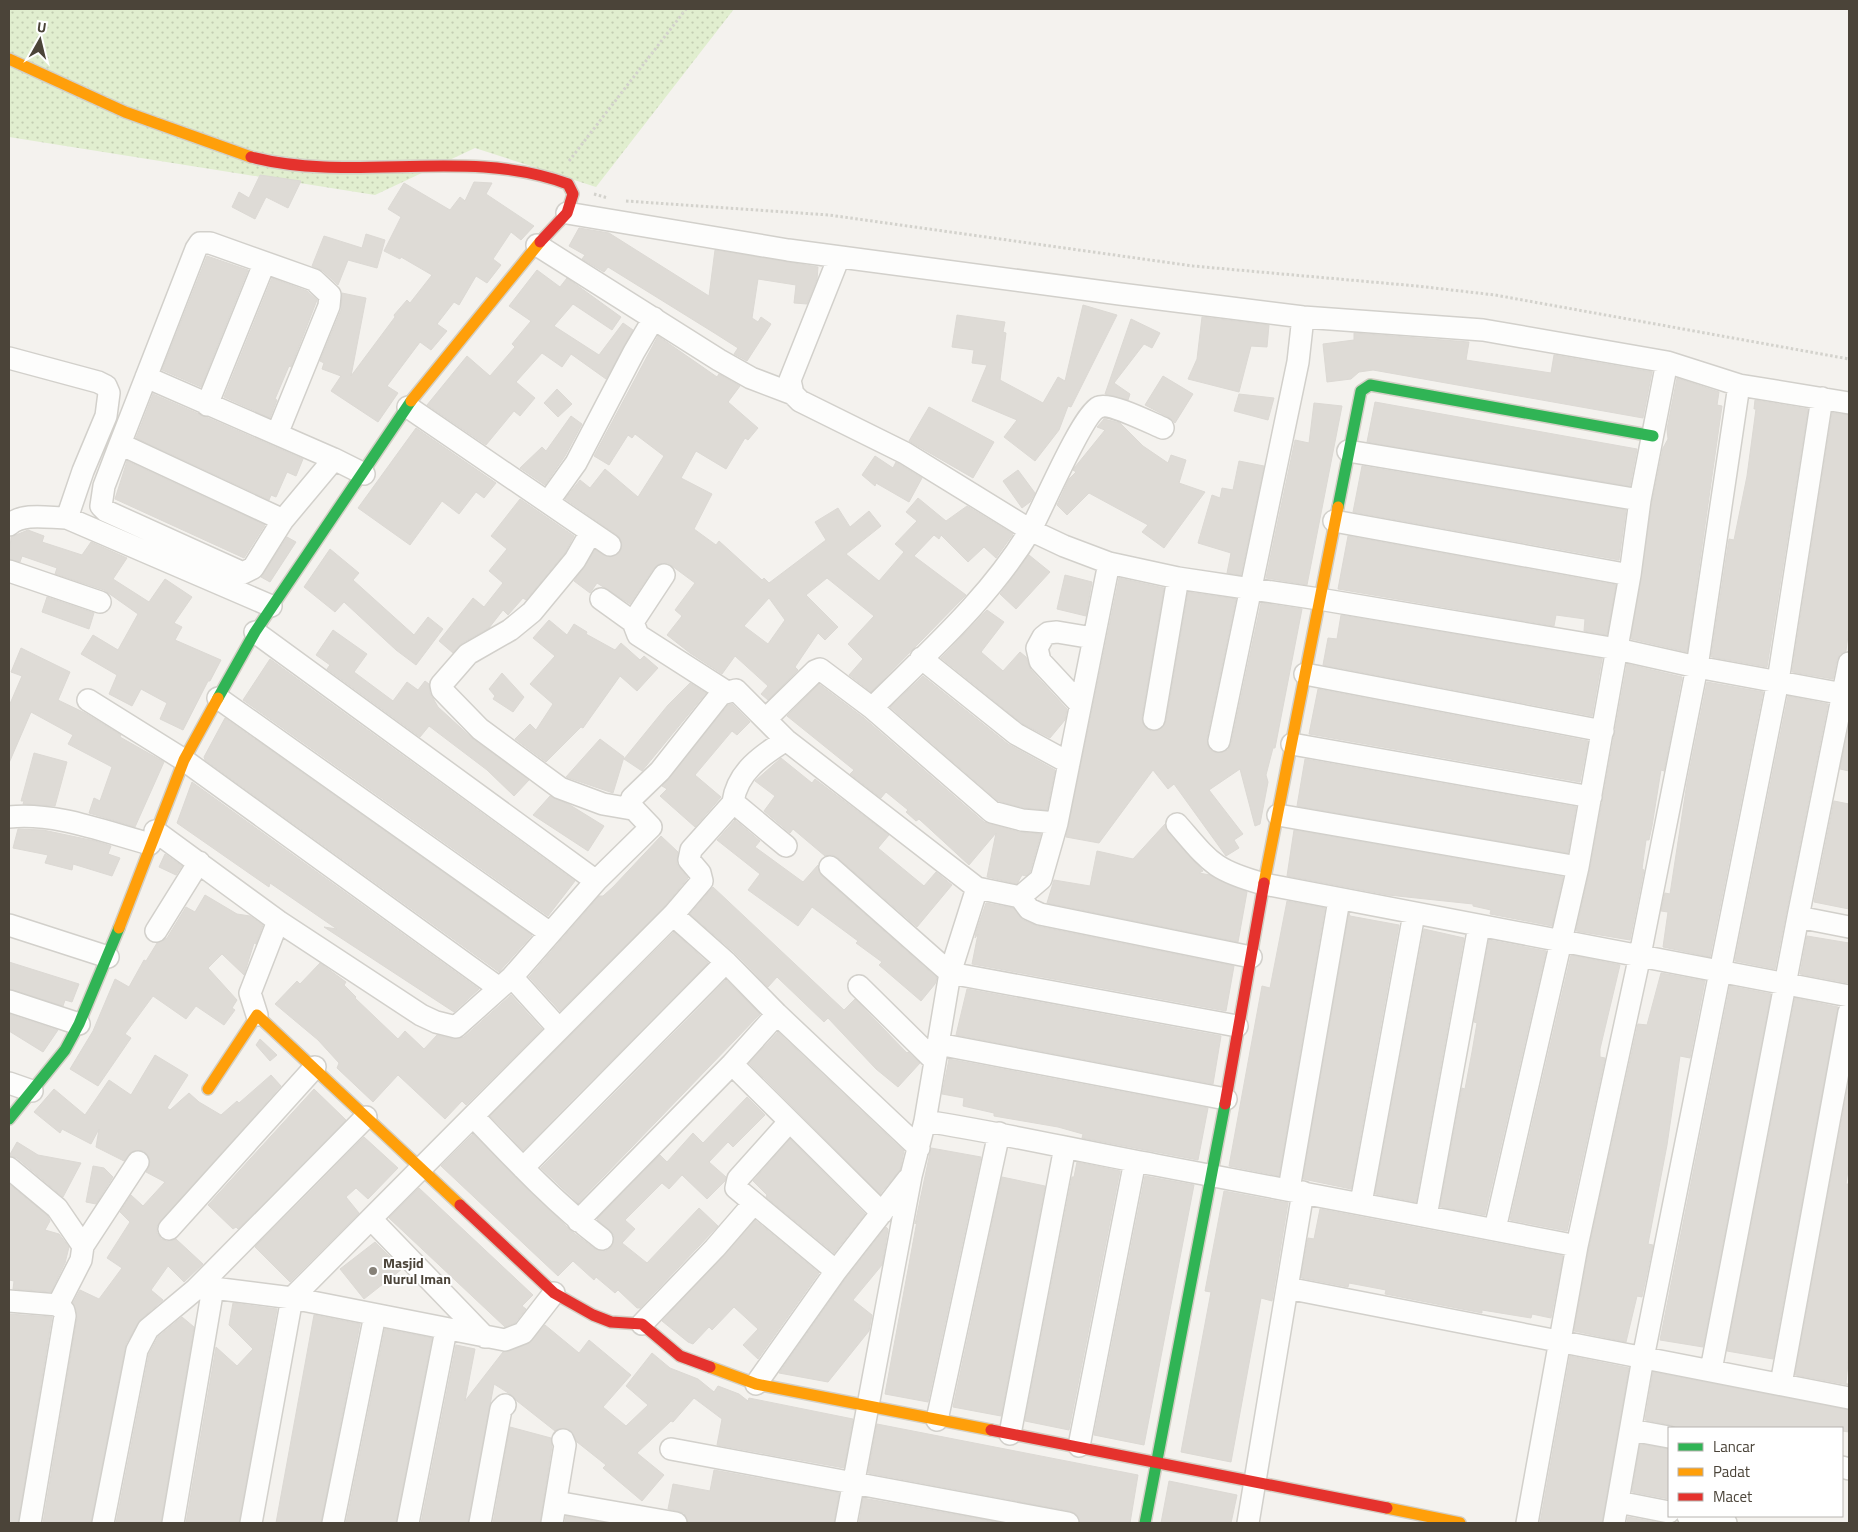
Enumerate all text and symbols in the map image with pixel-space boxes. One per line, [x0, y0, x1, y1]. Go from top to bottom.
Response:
north arrow [15, 15, 65, 65]
text: U [36, 16, 48, 38]
place label: Masjid Nurul Iman [383, 1252, 451, 1289]
marker: Masjid Nurul Iman [367, 1265, 379, 1277]
legend [1668, 1427, 1843, 1517]
text: Lancar [1713, 1435, 1755, 1458]
text: Padat [1713, 1460, 1751, 1483]
text: Macet [1713, 1485, 1753, 1508]

